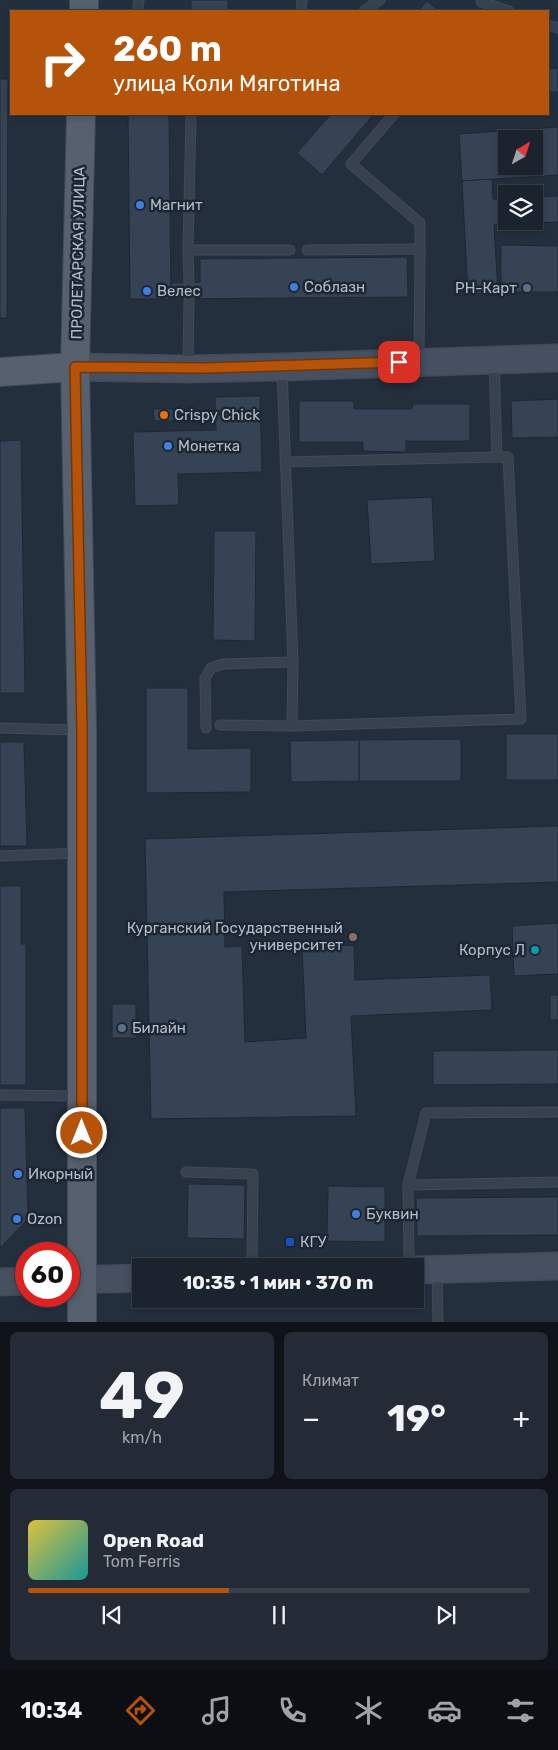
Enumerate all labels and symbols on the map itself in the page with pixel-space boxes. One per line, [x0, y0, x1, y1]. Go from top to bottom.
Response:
north arrow [498, 130, 542, 175]
street label: ПРОЛЕТАРСКАЯ УЛИЦА [67, 166, 89, 340]
place label: Магнит [150, 196, 203, 214]
marker: Магнит [134, 199, 146, 211]
place label: Соблазн [304, 278, 365, 296]
place label: РН-Карт [455, 279, 517, 297]
marker: Соблазн [288, 281, 300, 293]
place label: Велес [157, 282, 201, 300]
marker: РН-Карт [521, 282, 533, 294]
marker: Велес [141, 285, 153, 297]
pin [378, 341, 420, 383]
place label: Crispy Chick [174, 406, 260, 424]
marker: Crispy Chick [158, 409, 170, 421]
place label: Монетка [178, 437, 240, 455]
marker: Монетка [162, 440, 174, 452]
place label: Курганский Государственный университет [127, 919, 343, 954]
marker: Курганский Государственный университет [347, 931, 359, 943]
place label: Корпус Л [459, 941, 525, 959]
marker: Корпус Л [529, 944, 541, 956]
place label: Билайн [132, 1019, 186, 1037]
marker: Билайн [116, 1022, 128, 1034]
position arrow [55, 1106, 107, 1158]
place label: Икорный [28, 1165, 93, 1183]
marker: Икорный [12, 1168, 24, 1180]
place label: Буквин [366, 1205, 419, 1223]
marker: Буквин [350, 1208, 362, 1220]
place label: Ozon [27, 1210, 62, 1228]
marker: Ozon [11, 1213, 23, 1225]
place label: КГУ [300, 1233, 326, 1251]
marker: КГУ [284, 1236, 296, 1248]
speed limit sign: 60 [15, 1242, 80, 1307]

